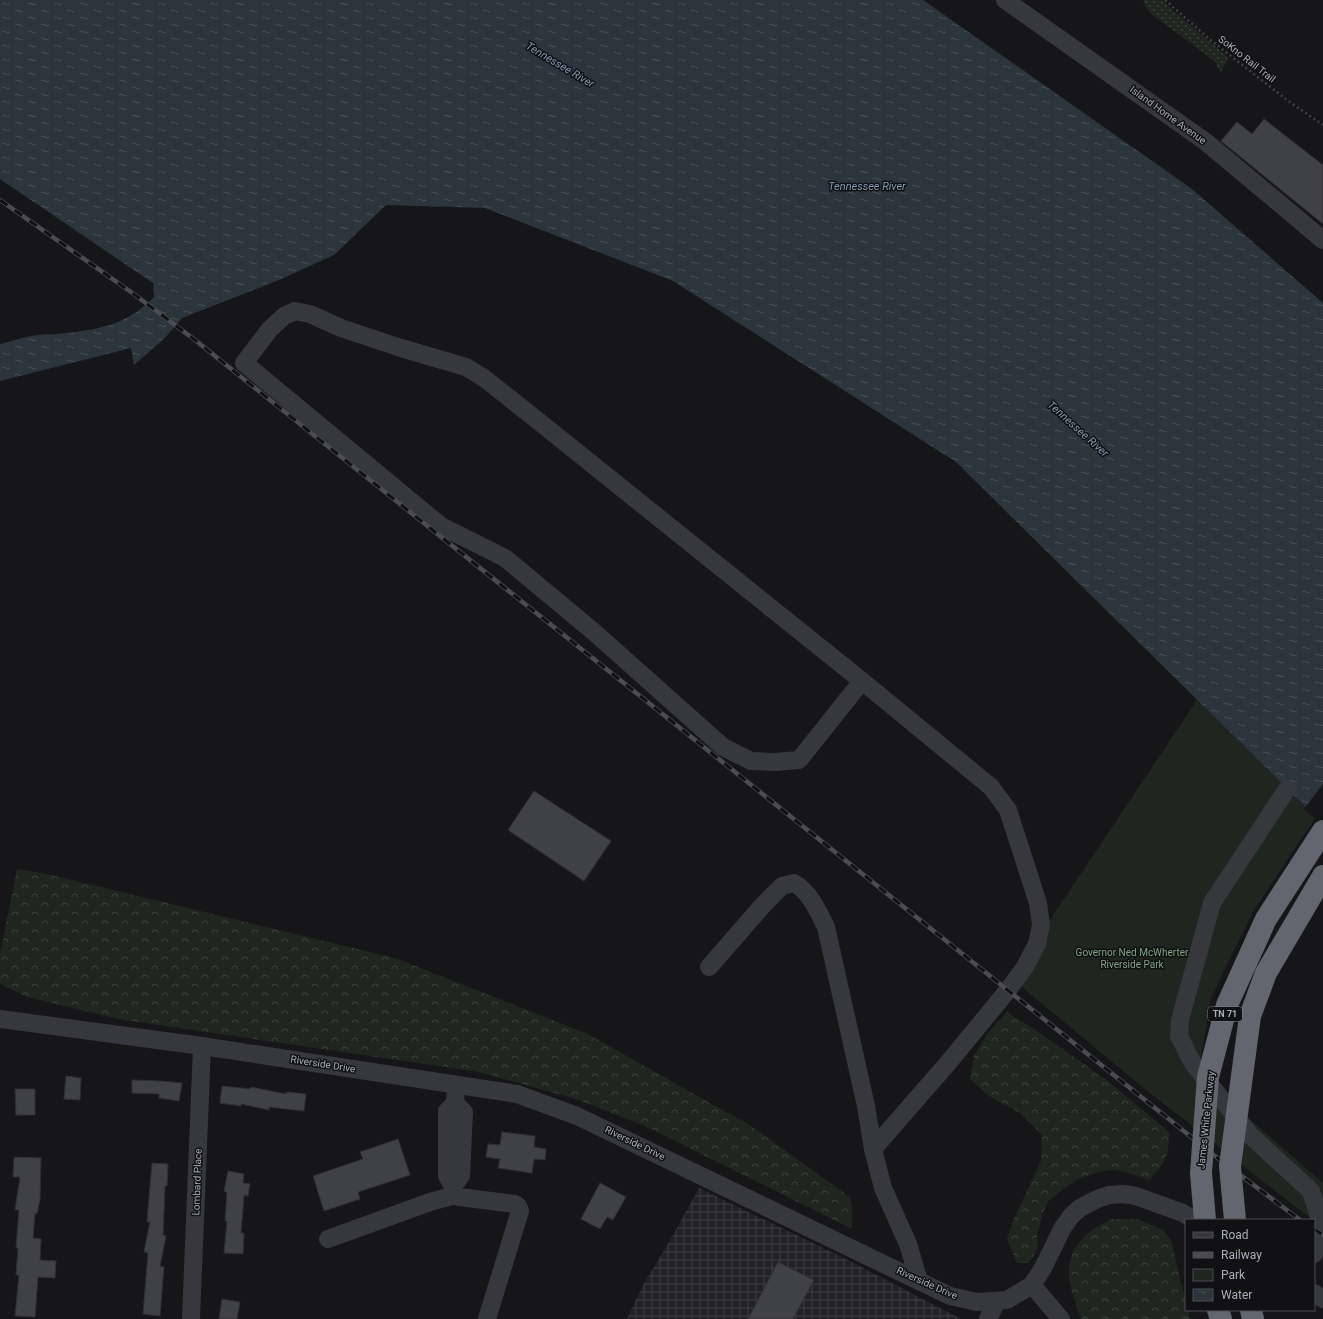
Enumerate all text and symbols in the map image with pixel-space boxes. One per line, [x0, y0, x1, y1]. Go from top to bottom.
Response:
street label: SoKno Rail Trail [1216, 33, 1278, 85]
water label: Tennessee River [523, 39, 597, 91]
street label: Island Home Avenue [1128, 84, 1208, 146]
water label: Tennessee River [828, 180, 906, 193]
water label: Tennessee River [1045, 398, 1111, 460]
park label: Governor Ned McWherter Riverside Park [1076, 947, 1189, 970]
road number: TN 71 [1208, 1007, 1242, 1021]
street label: Riverside Drive [290, 1053, 356, 1075]
street label: James White Parkway [1195, 1070, 1217, 1169]
street label: Riverside Drive [603, 1124, 667, 1162]
street label: Lombard Place [190, 1148, 204, 1216]
legend [1185, 1219, 1315, 1311]
text: Road [1221, 1228, 1249, 1242]
text: Railway [1221, 1248, 1262, 1262]
street label: Riverside Drive [895, 1265, 959, 1301]
text: Park [1221, 1268, 1246, 1282]
text: Water [1221, 1288, 1252, 1302]

